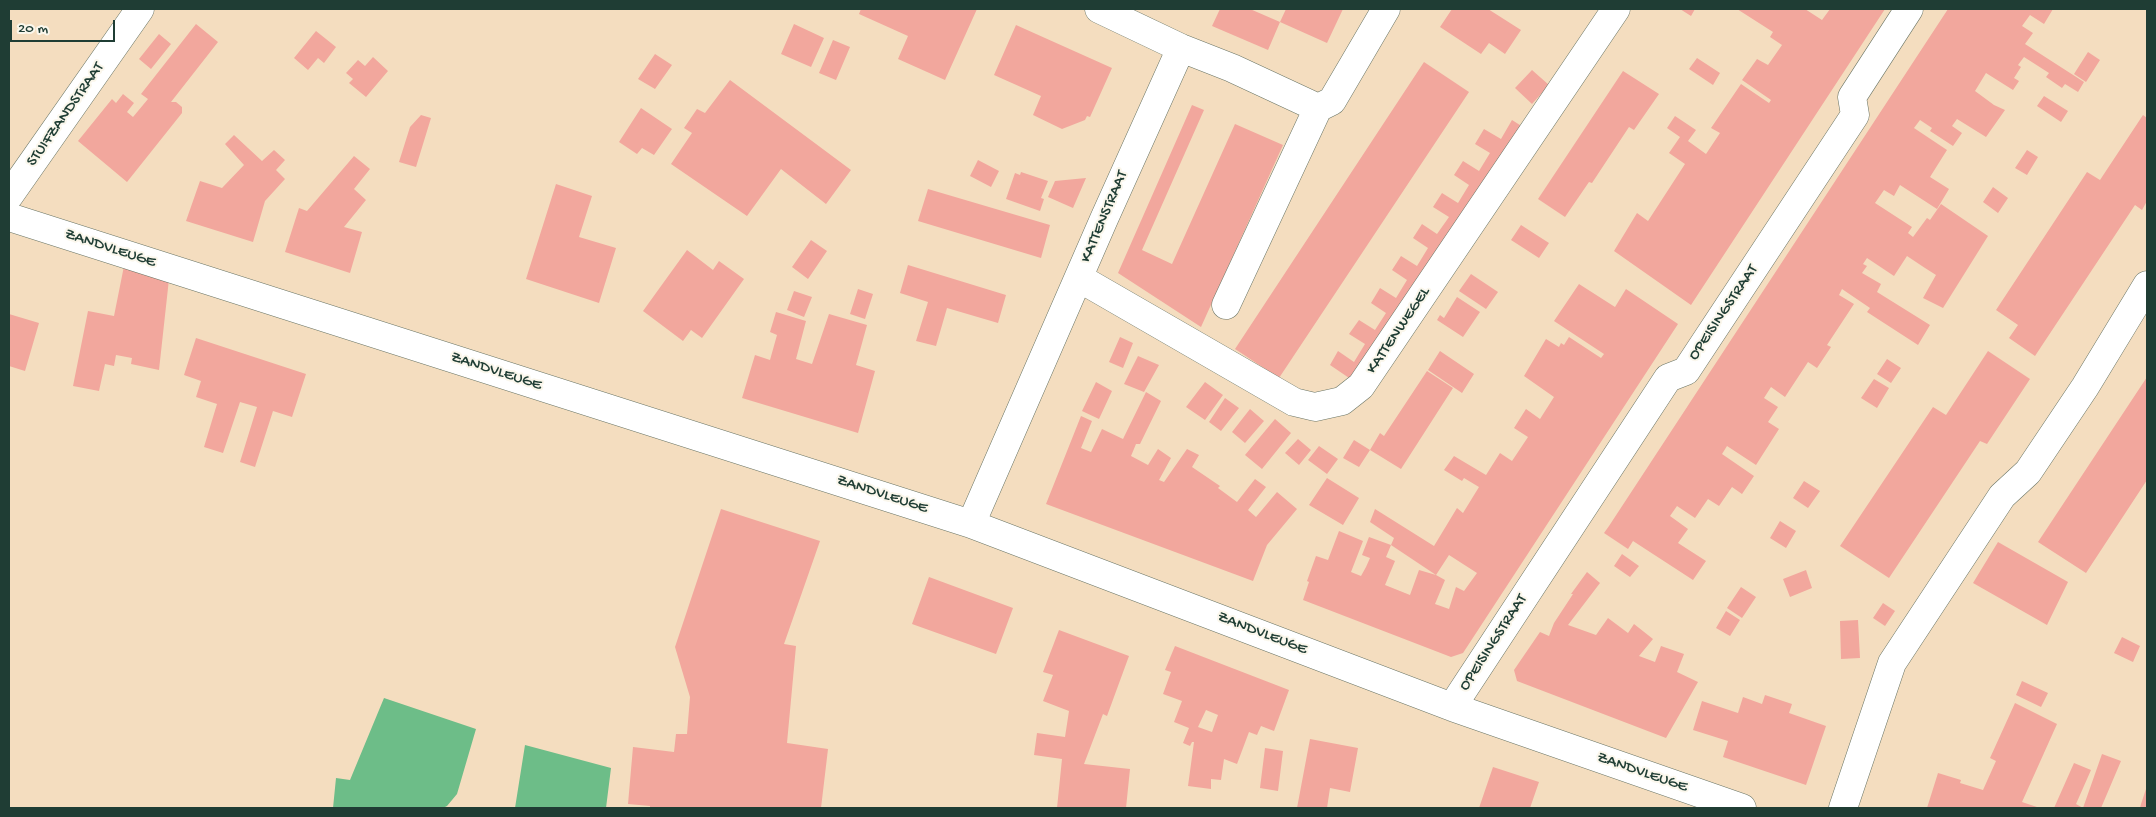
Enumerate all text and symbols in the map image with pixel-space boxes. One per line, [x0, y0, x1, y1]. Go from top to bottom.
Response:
scale bar [12, 10, 118, 42]
text: 20 m [18, 20, 48, 38]
street label: STUIFZANDSTRAAT [23, 59, 109, 171]
street label: KATTENSTRAAT [1077, 168, 1133, 266]
street label: ZANDVLEUGE [62, 225, 158, 273]
street label: OPEISINGSTRAAT [1685, 262, 1763, 364]
street label: KATTENWEGEL [1363, 284, 1435, 378]
street label: ZANDVLEUGE [448, 348, 544, 396]
street label: ZANDVLEUGE [834, 471, 930, 519]
street label: OPEISINGSTRAAT [1456, 591, 1532, 695]
street label: ZANDVLEUGE [1214, 608, 1310, 660]
street label: ZANDVLEUGE [1594, 749, 1690, 797]

